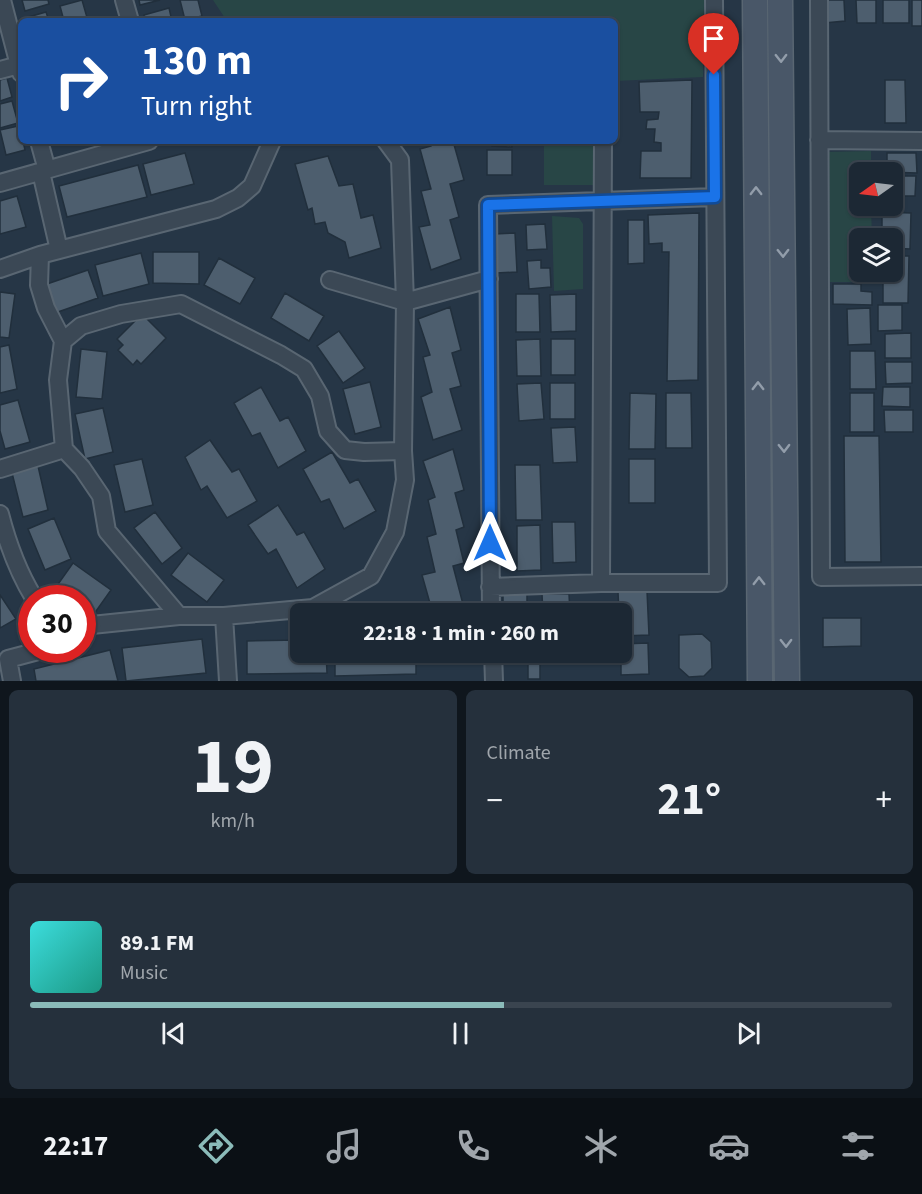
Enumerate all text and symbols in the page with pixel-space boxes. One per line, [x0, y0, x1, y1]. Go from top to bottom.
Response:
pin [688, 13, 739, 75]
icon: arrive [697, 22, 730, 55]
text: 130 m [141, 31, 252, 91]
icon: right [42, 42, 120, 120]
one-way arrow [775, 54, 787, 63]
text: Turn right [141, 87, 252, 126]
north arrow [849, 162, 903, 216]
map controls [849, 162, 903, 282]
one-way arrow [750, 186, 762, 195]
button: layers [849, 228, 903, 282]
one-way arrow [777, 249, 789, 258]
one-way arrow [752, 381, 764, 390]
one-way arrow [778, 444, 791, 453]
position arrow [458, 511, 522, 575]
one-way arrow [753, 576, 766, 585]
speed limit sign: 30 [18, 585, 96, 663]
text: 22:18 · 1 min · 260 m [363, 617, 559, 649]
one-way arrow [780, 639, 792, 648]
text: 19 [192, 712, 274, 823]
text: Climate [487, 739, 551, 767]
text: 21° [657, 768, 721, 832]
text: − [487, 777, 503, 824]
text: + [876, 777, 892, 824]
text: km/h [211, 807, 255, 835]
text: 89.1 FM [120, 927, 194, 959]
text: Music [120, 959, 168, 987]
icon: previous [157, 1017, 190, 1050]
icon: pause [444, 1017, 477, 1050]
icon: next [732, 1017, 765, 1050]
icon: directions [195, 1125, 237, 1167]
icon: music [323, 1125, 365, 1167]
icon: phone [452, 1125, 494, 1167]
icon: climate [580, 1125, 622, 1167]
icon: car [708, 1125, 750, 1167]
icon: filters [837, 1125, 879, 1167]
text: 22:17 [43, 1127, 108, 1166]

